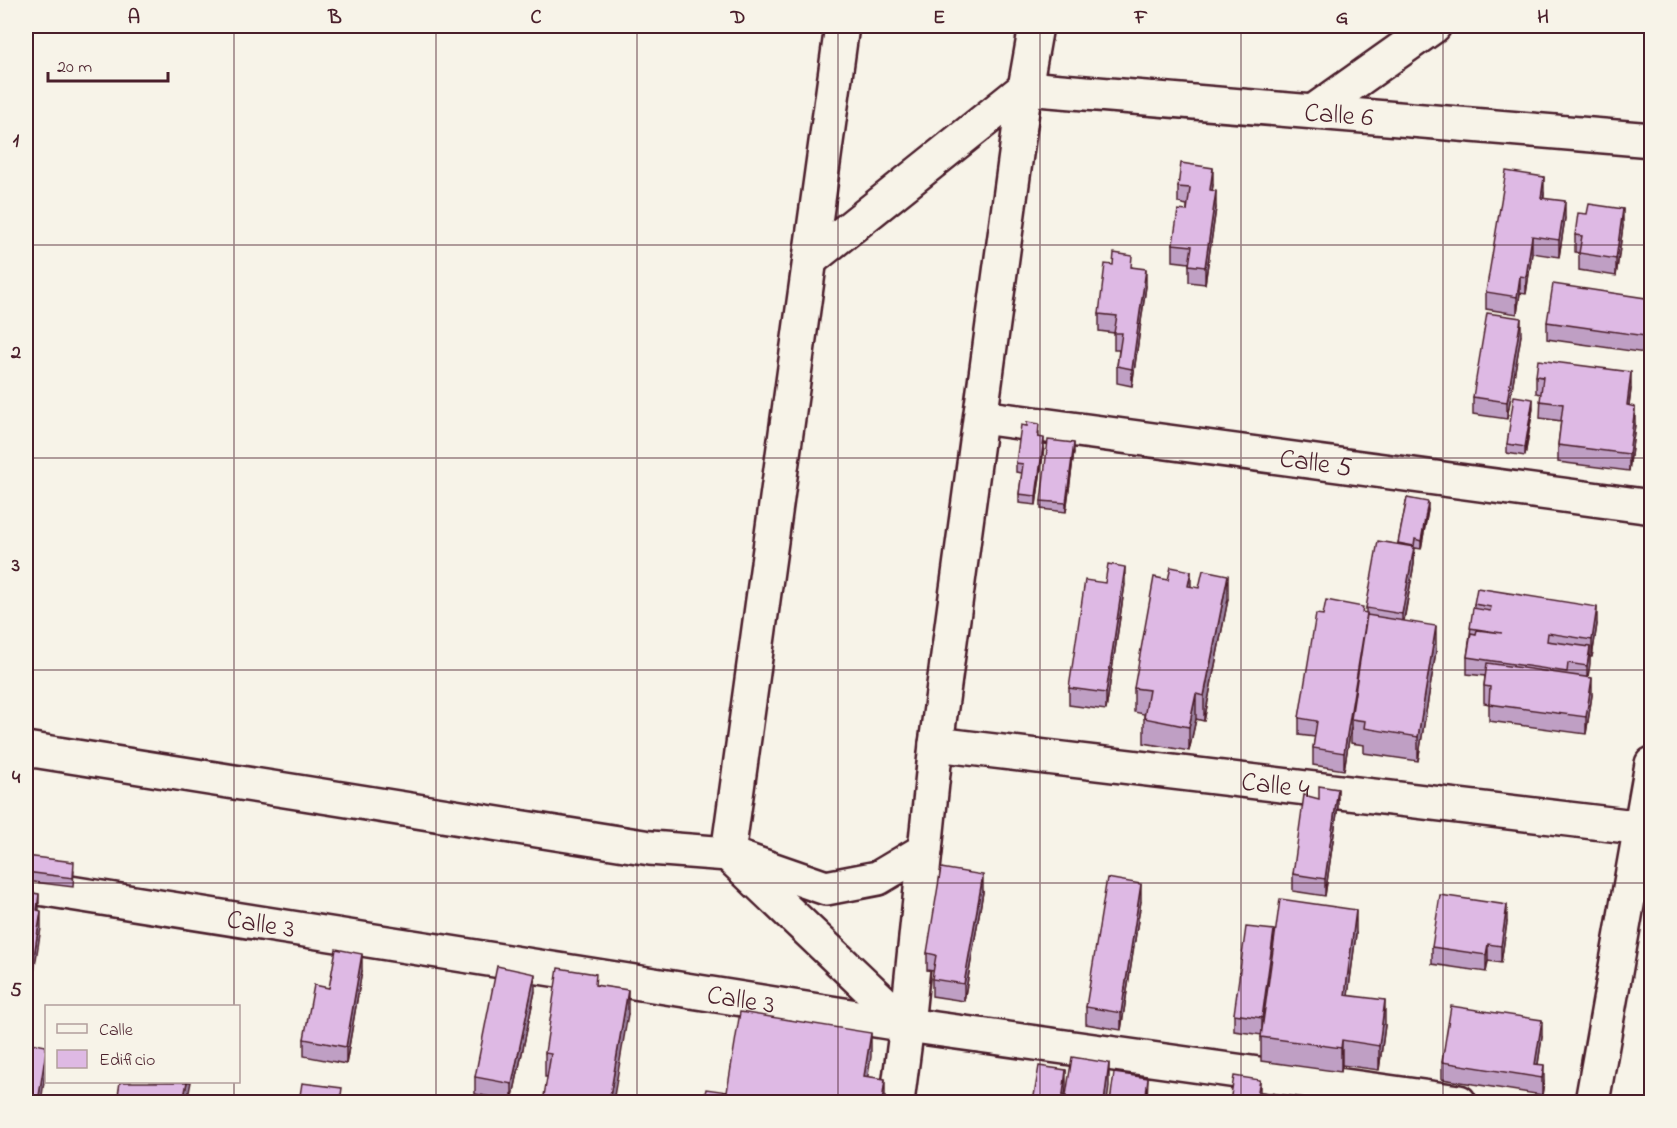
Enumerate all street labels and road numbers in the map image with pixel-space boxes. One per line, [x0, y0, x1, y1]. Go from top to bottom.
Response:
street label: Calle 6 [1303, 94, 1375, 139]
street label: Calle 5 [1277, 440, 1354, 489]
street label: Calle 4 [1239, 763, 1312, 810]
street label: Calle 3 [224, 901, 298, 950]
street label: Calle 3 [704, 977, 778, 1026]

